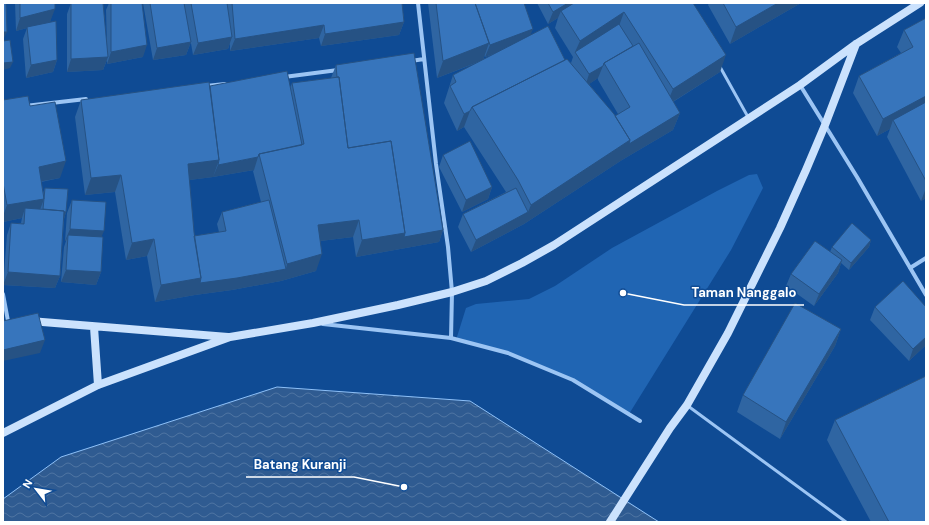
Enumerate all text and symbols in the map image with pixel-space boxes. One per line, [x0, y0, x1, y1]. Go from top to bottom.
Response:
callout: Taman Nanggalo [684, 280, 804, 305]
text: Taman Nanggalo [692, 284, 796, 301]
callout: Batang Kuranji [246, 452, 354, 477]
text: Batang Kuranji [254, 456, 346, 473]
north arrow [16, 469, 56, 509]
text: N [19, 477, 35, 491]

